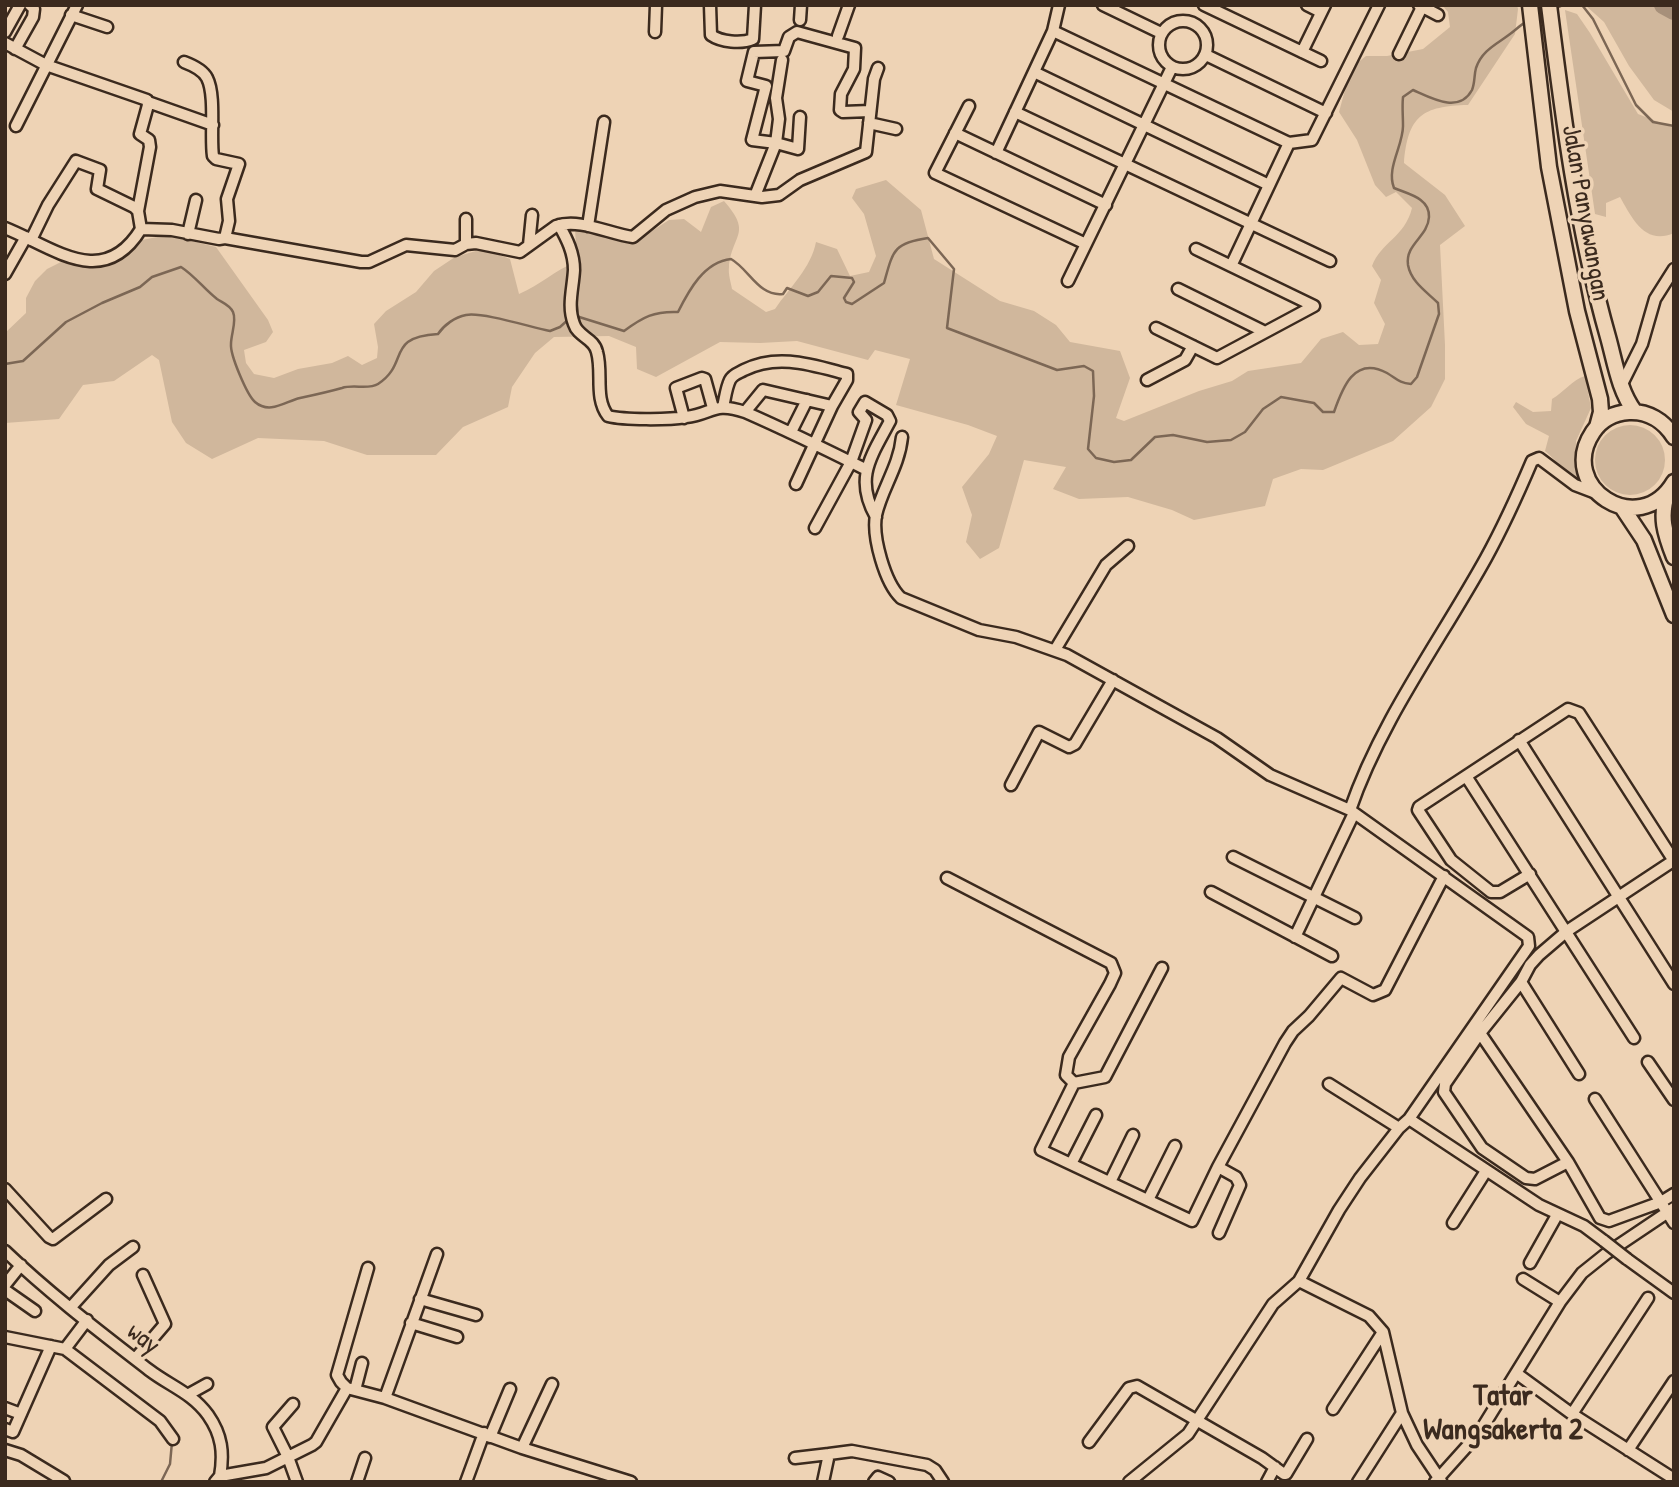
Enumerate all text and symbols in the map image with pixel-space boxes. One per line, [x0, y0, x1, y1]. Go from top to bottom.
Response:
street label: Jalan Panyawangan [1554, 123, 1616, 303]
street label: way [120, 1316, 166, 1362]
district label: Tatar Wangsakerta 2 [1423, 1379, 1583, 1450]

